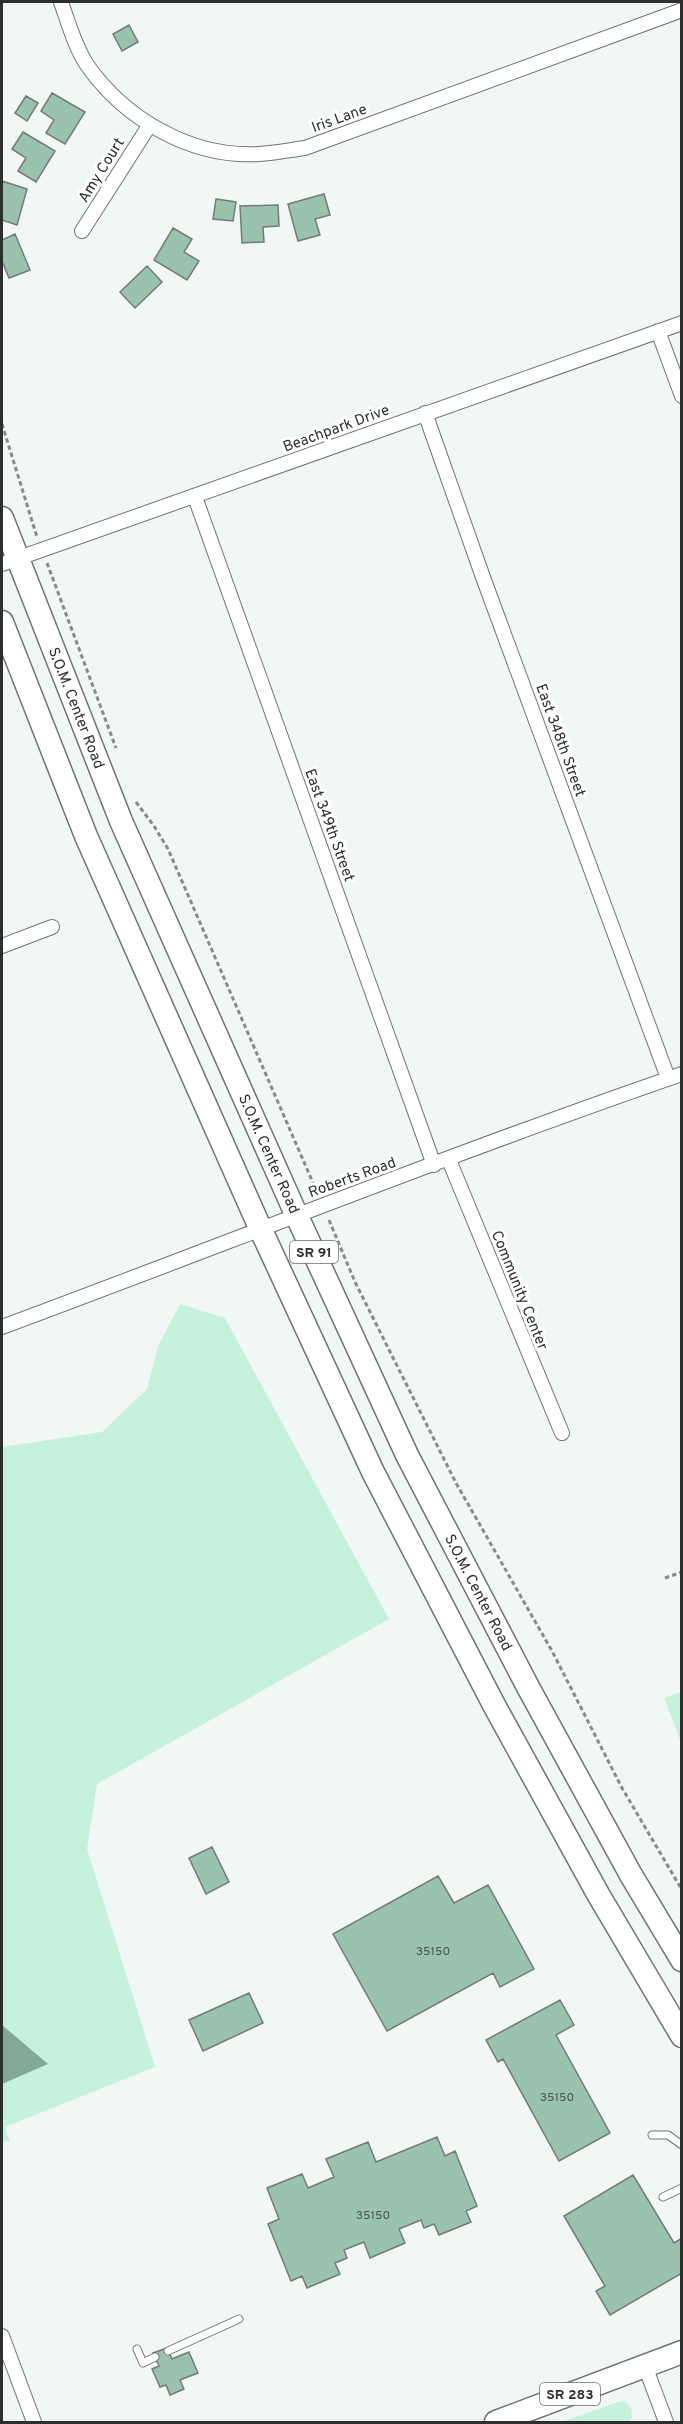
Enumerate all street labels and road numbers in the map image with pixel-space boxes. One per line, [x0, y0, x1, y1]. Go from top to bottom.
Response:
street label: Iris Lane [309, 101, 370, 138]
street label: Amy Court [75, 135, 130, 207]
street label: Beachpark Drive [281, 401, 392, 457]
street label: S.O.M. Center Road [43, 645, 108, 772]
street label: East 348th Street [530, 681, 589, 800]
street label: East 349th Street [299, 767, 358, 884]
street label: S.O.M. Center Road [233, 1092, 303, 1217]
street label: Roberts Road [306, 1154, 399, 1203]
street label: Community Center [486, 1228, 551, 1353]
road number: SR 91 [290, 1241, 338, 1263]
street label: S.O.M. Center Road [439, 1532, 516, 1655]
road number: SR 283 [540, 2383, 600, 2405]

